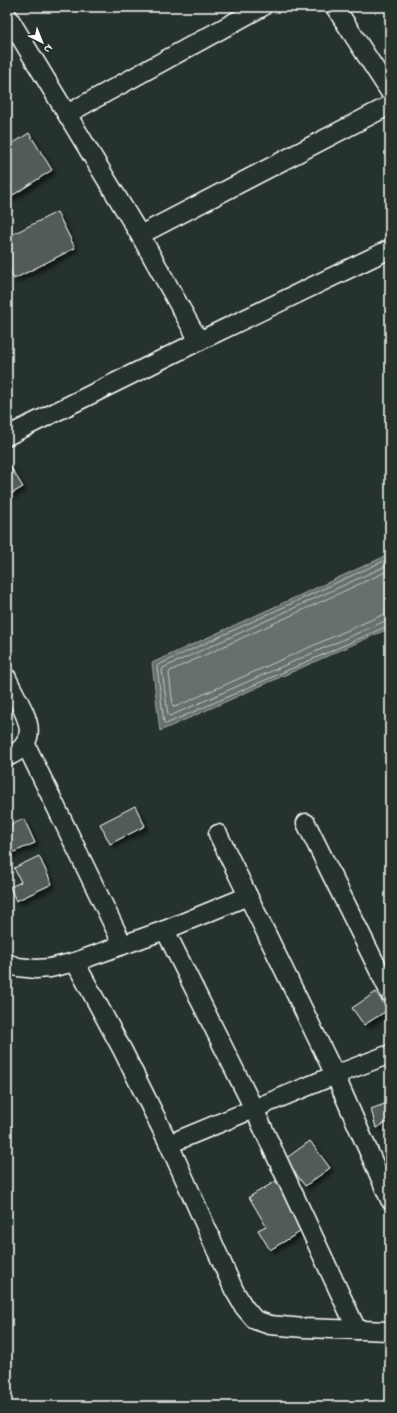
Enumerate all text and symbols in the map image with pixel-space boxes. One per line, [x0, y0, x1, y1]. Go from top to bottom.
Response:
north arrow [22, 22, 62, 62]
text: N [40, 40, 56, 57]

